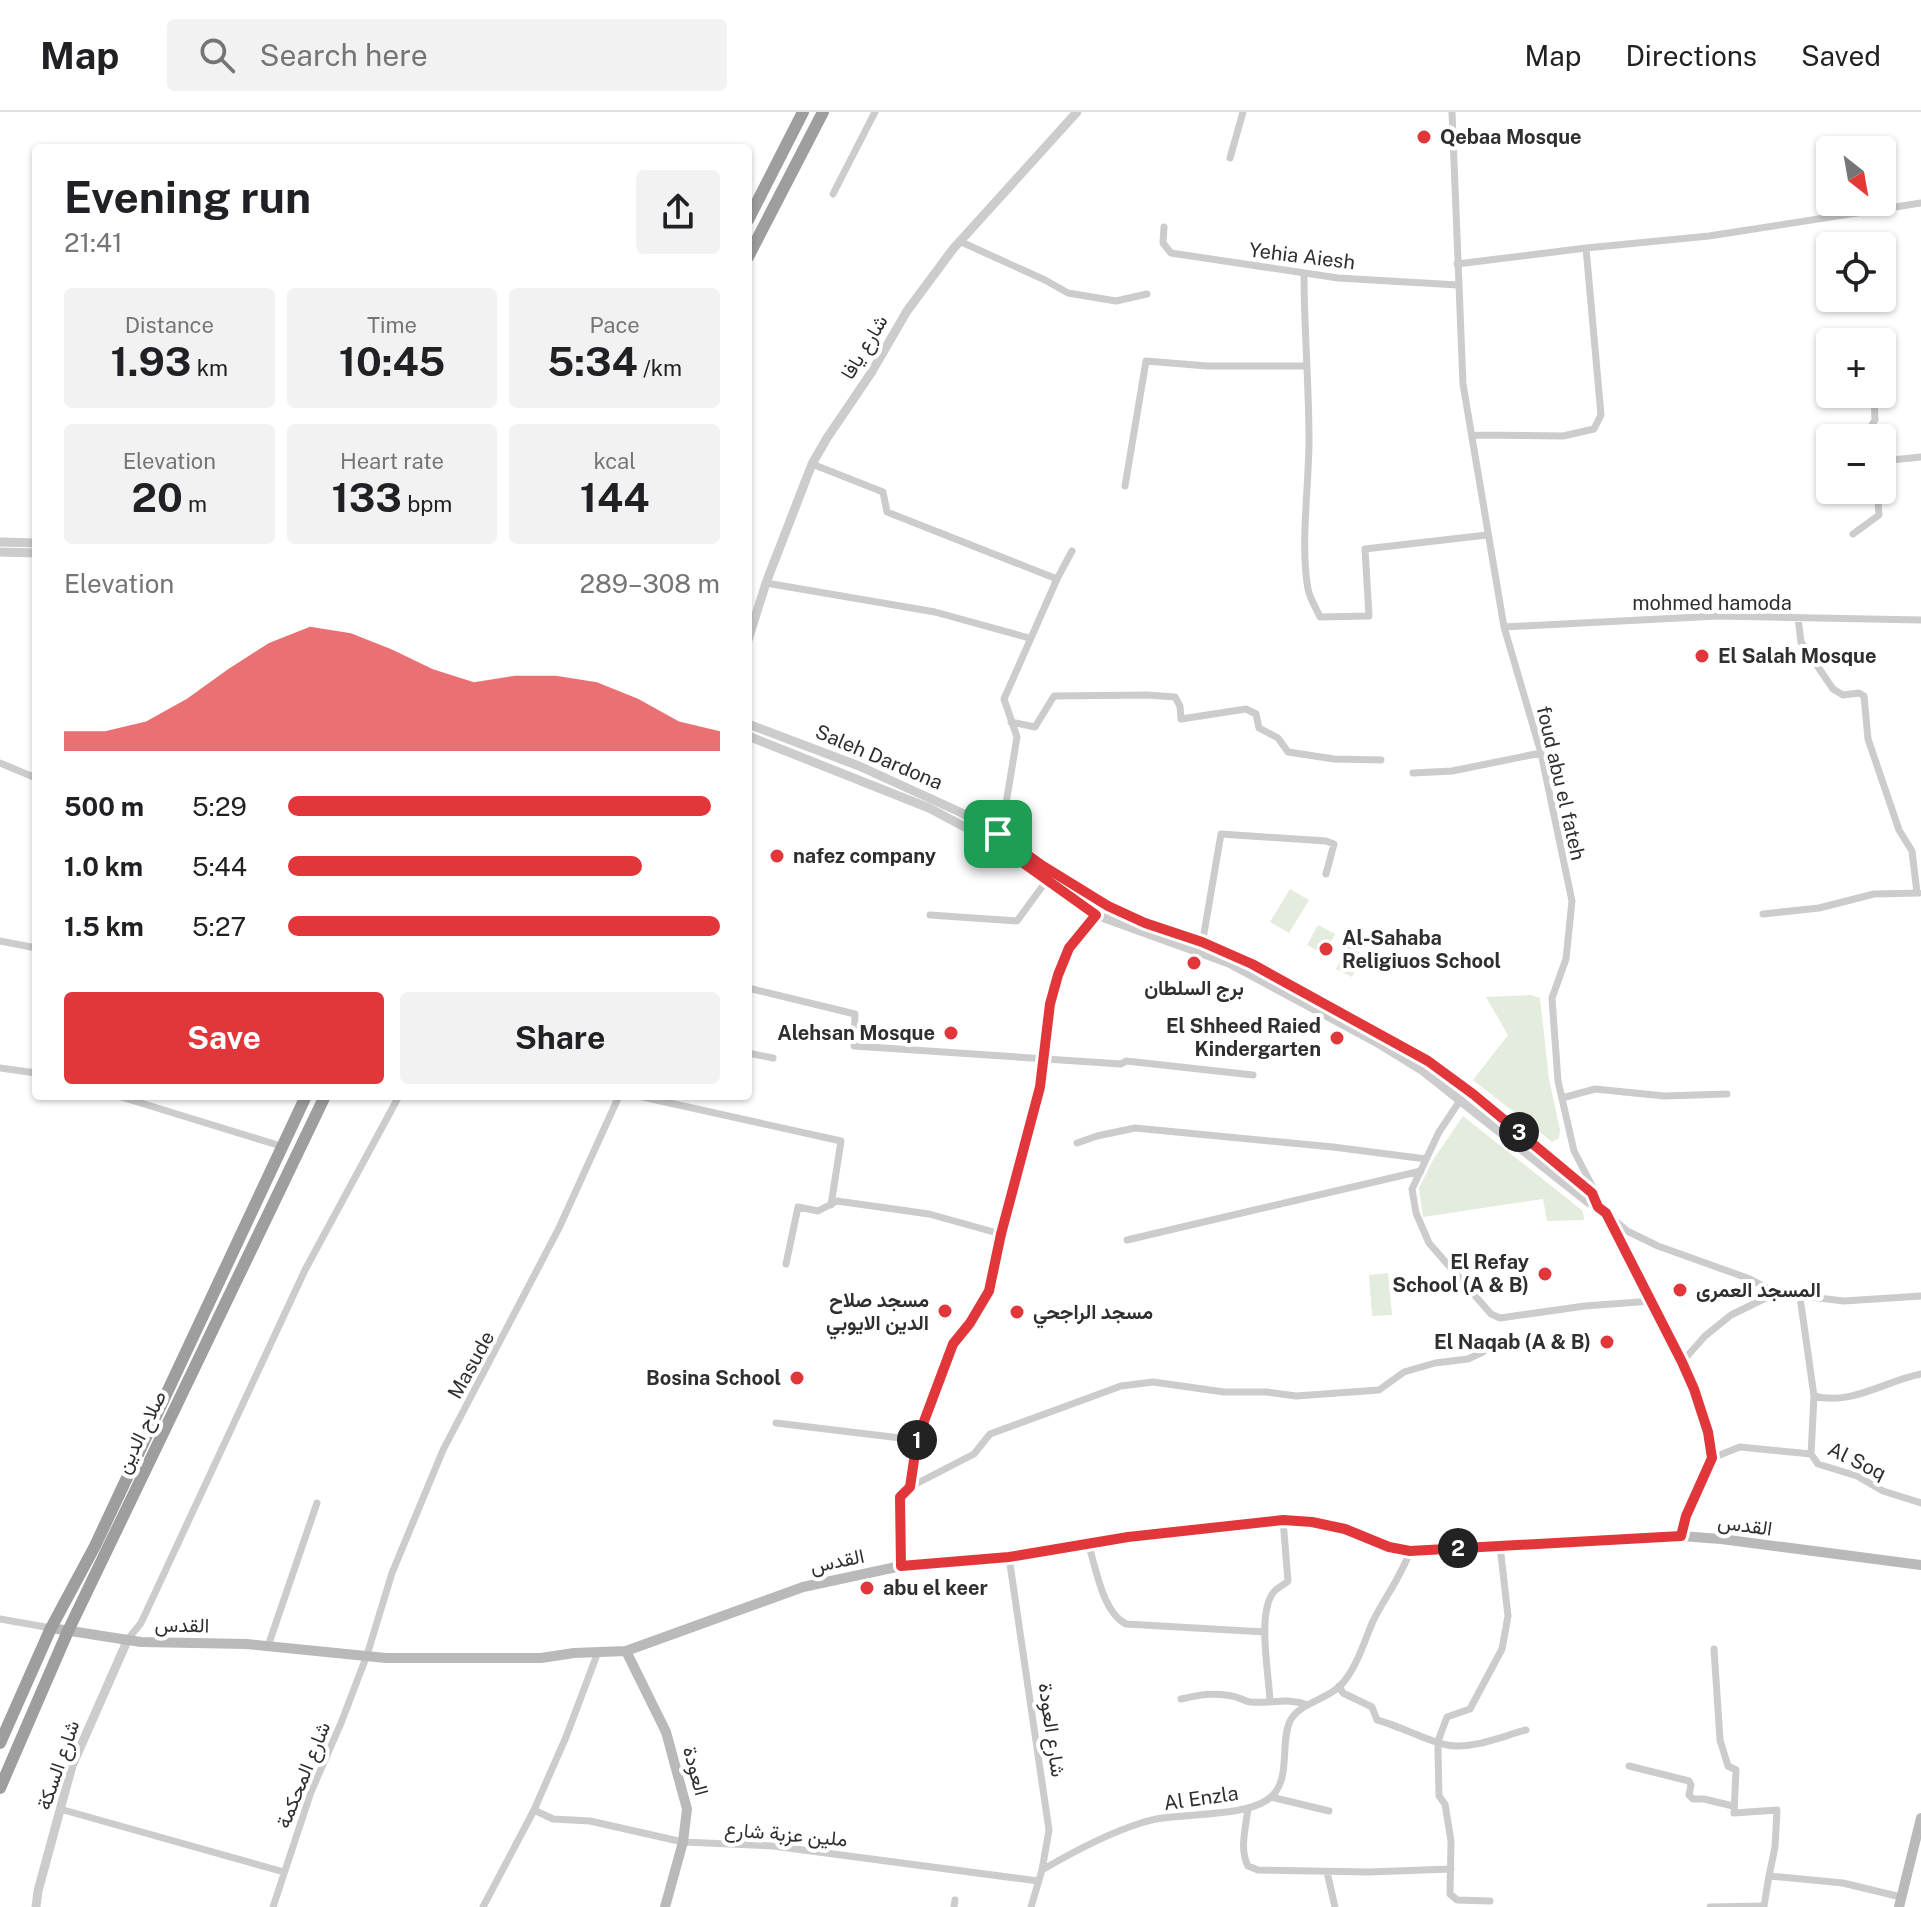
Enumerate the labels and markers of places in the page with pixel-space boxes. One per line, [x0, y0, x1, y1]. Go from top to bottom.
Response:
place label: Qebaa Mosque [1440, 125, 1582, 149]
marker: Qebaa Mosque [1415, 128, 1433, 146]
place label: El Salah Mosque [1718, 644, 1877, 668]
marker: El Salah Mosque [1693, 647, 1711, 665]
pin [964, 800, 1032, 868]
place label: nafez company [793, 844, 936, 868]
marker: nafez company [768, 847, 786, 865]
place label: Al-Sahaba Religiuos School [1342, 926, 1501, 973]
marker: Al-Sahaba Religiuos School [1317, 940, 1335, 958]
marker: برج السلطان [1185, 954, 1203, 972]
place label: برج السلطان [1144, 976, 1244, 1002]
place label: El Shheed Raied Kindergarten [1166, 1014, 1321, 1061]
place label: Alehsan Mosque [777, 1021, 935, 1045]
marker: Alehsan Mosque [942, 1024, 960, 1042]
marker: El Shheed Raied Kindergarten [1328, 1029, 1346, 1047]
pin: 3 [1499, 1112, 1539, 1152]
place label: El Refay School (A & B) [1392, 1250, 1529, 1297]
marker: El Refay School (A & B) [1536, 1265, 1554, 1283]
place label: المسجد العمرى [1696, 1278, 1821, 1303]
marker: المسجد العمرى [1671, 1281, 1689, 1299]
place label: مسجد صلاح الدين الايوبي [826, 1288, 929, 1340]
place label: مسجد الراجحي [1033, 1300, 1153, 1329]
marker: مسجد صلاح الدين الايوبي [936, 1302, 954, 1320]
marker: مسجد الراجحي [1008, 1303, 1026, 1321]
place label: El Naqab (A & B) [1434, 1330, 1591, 1354]
marker: El Naqab (A & B) [1598, 1333, 1616, 1351]
place label: Bosina School [646, 1366, 781, 1390]
marker: Bosina School [788, 1369, 806, 1387]
pin: 1 [897, 1420, 937, 1460]
pin: 2 [1438, 1528, 1478, 1568]
place label: abu el keer [883, 1576, 988, 1600]
marker: abu el keer [858, 1579, 876, 1597]

